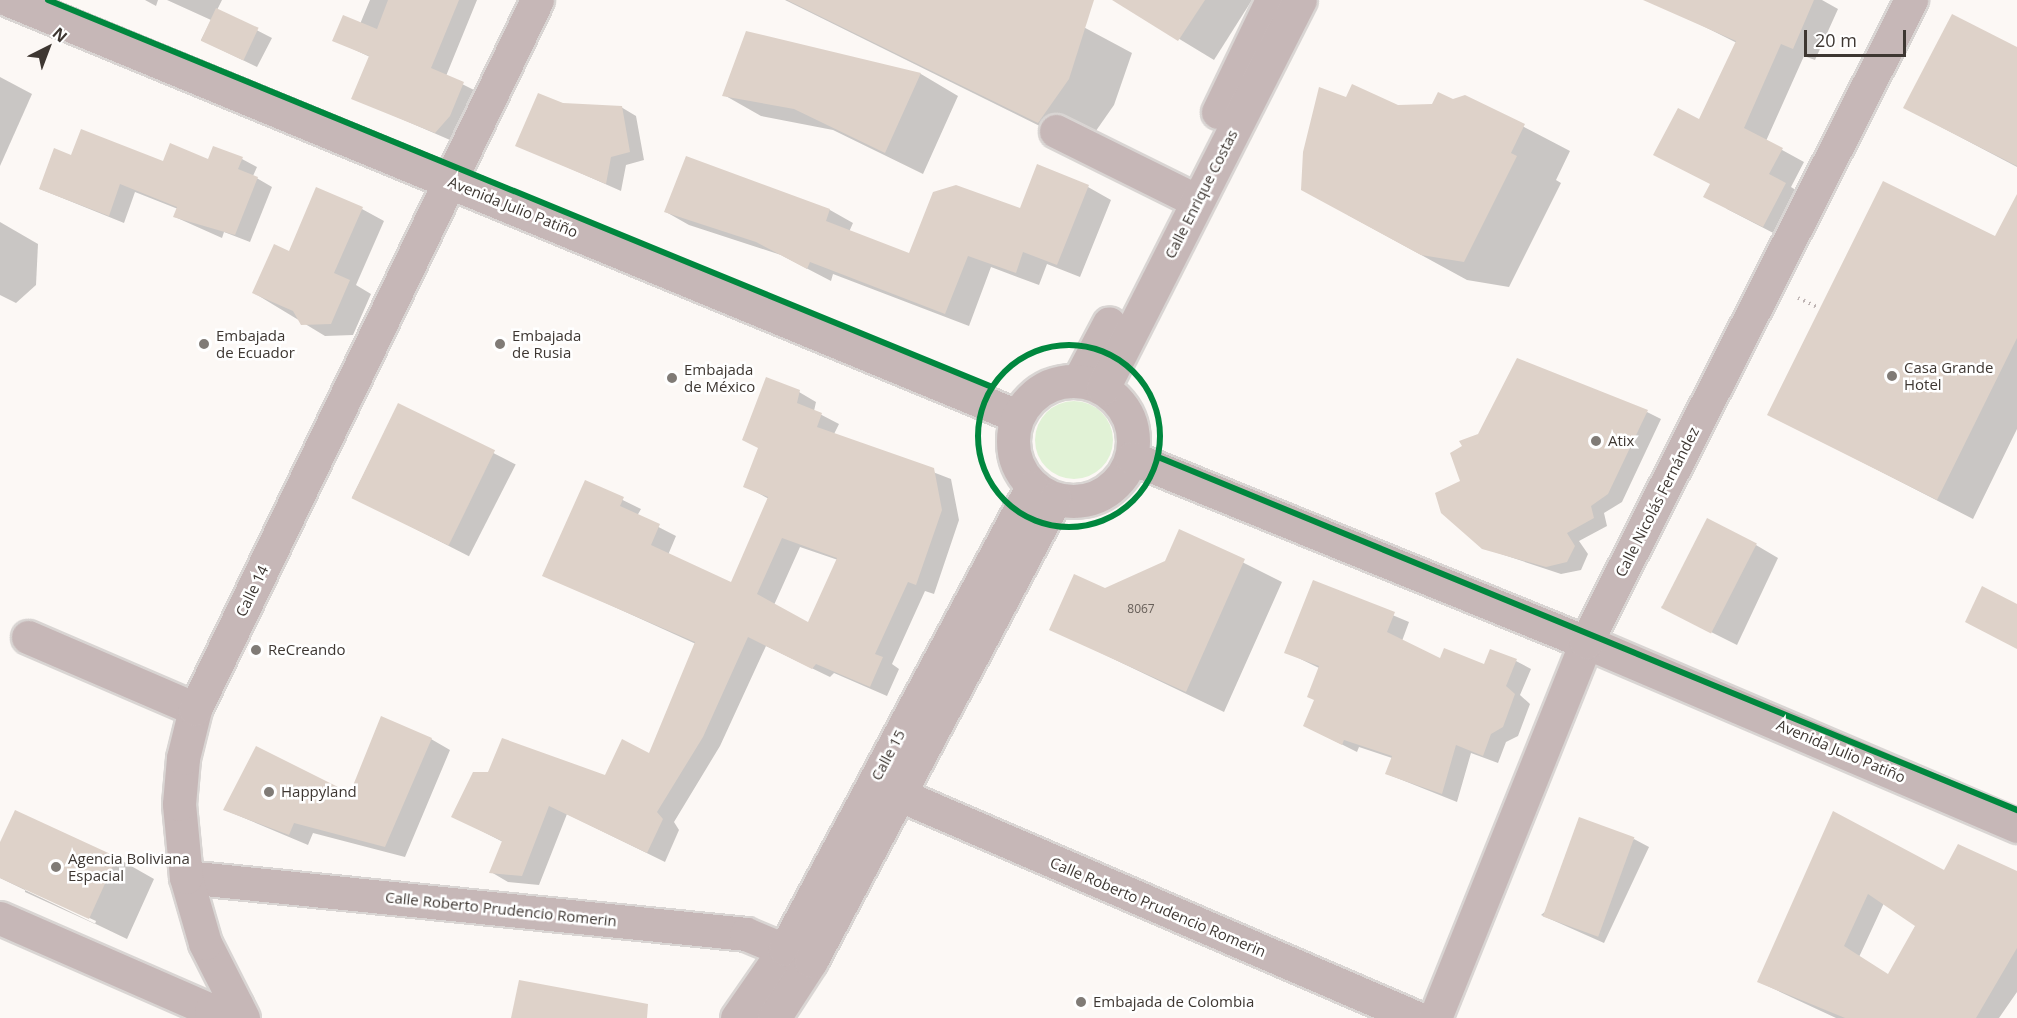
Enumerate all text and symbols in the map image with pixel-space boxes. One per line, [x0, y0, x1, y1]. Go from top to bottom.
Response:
north arrow [18, 18, 78, 78]
scale bar [1807, 18, 1909, 56]
text: N [48, 22, 72, 47]
text: 20 m [1815, 28, 1857, 52]
street label: Calle Enrique Costas [1161, 127, 1241, 261]
street label: Avenida Julio Patiño [446, 173, 580, 241]
place label: Embajada de Ecuador [216, 326, 295, 361]
place label: Embajada de Rusia [512, 326, 581, 361]
marker: Embajada de Ecuador [197, 337, 211, 351]
marker: Embajada de Rusia [493, 337, 507, 351]
place label: Casa Grande Hotel [1904, 358, 1993, 393]
place label: Embajada de México [684, 360, 755, 395]
marker: Casa Grande Hotel [1885, 369, 1899, 383]
marker: Embajada de México [665, 371, 679, 385]
street label: Calle Nicolás Fernández [1611, 424, 1703, 580]
place label: Atix [1608, 432, 1634, 450]
marker: Atix [1589, 434, 1603, 448]
street label: Calle 14 [232, 562, 272, 620]
house number: 8067 [1127, 602, 1155, 616]
place label: ReCreando [268, 641, 345, 659]
marker: ReCreando [249, 643, 263, 657]
street label: Avenida Julio Patiño [1774, 716, 1908, 786]
street label: Calle 15 [867, 727, 909, 783]
place label: Happyland [281, 783, 357, 801]
marker: Happyland [262, 785, 276, 799]
place label: Agencia Boliviana Espacial [68, 849, 190, 884]
street label: Calle Roberto Prudencio Romerin [1047, 853, 1269, 961]
marker: Agencia Boliviana Espacial [49, 860, 63, 874]
street label: Calle Roberto Prudencio Romerin [384, 888, 618, 930]
place label: Embajada de Colombia [1093, 993, 1254, 1011]
marker: Embajada de Colombia [1074, 995, 1088, 1009]

